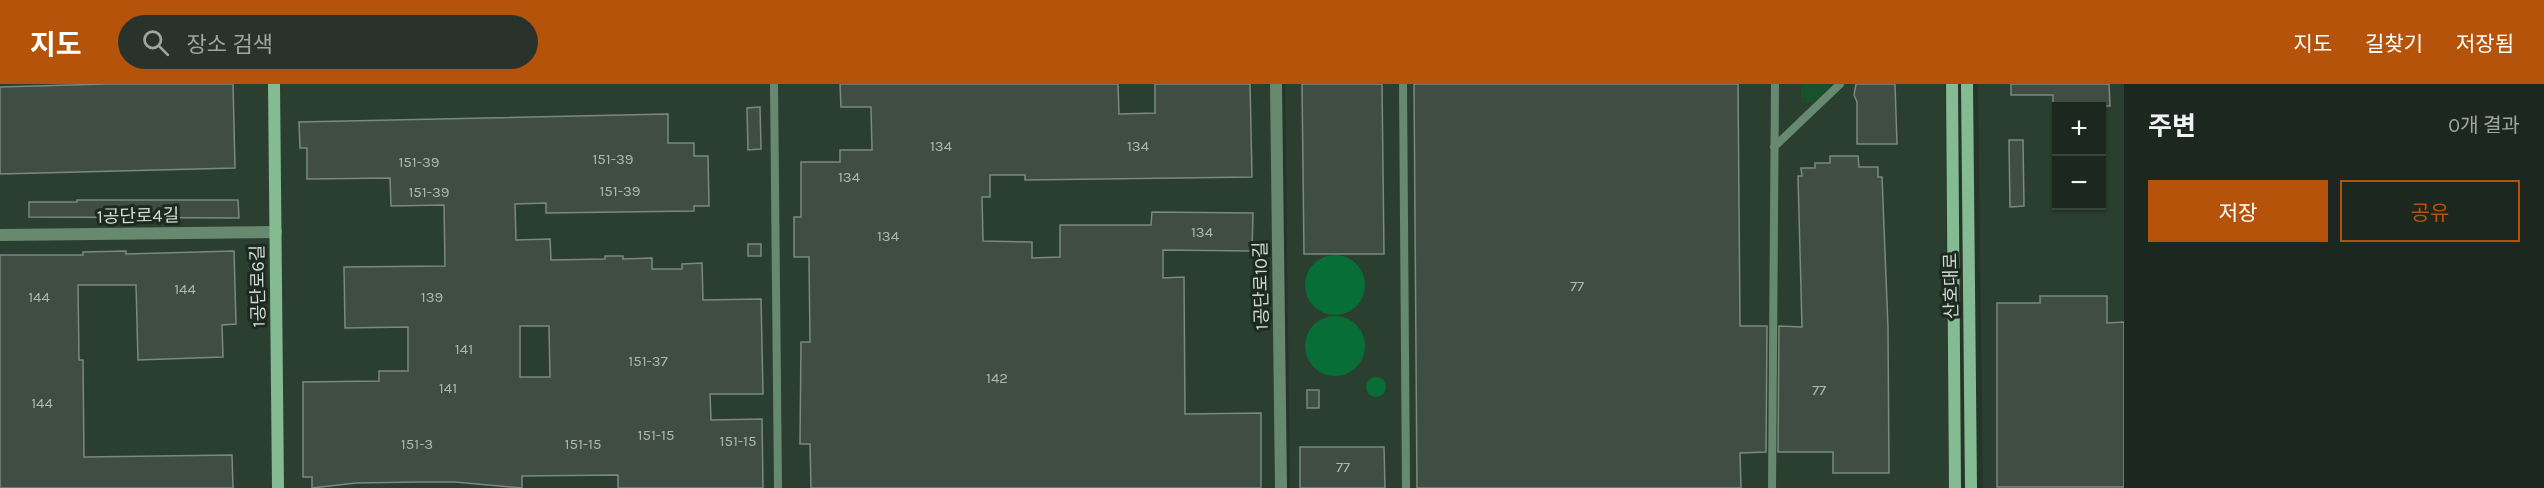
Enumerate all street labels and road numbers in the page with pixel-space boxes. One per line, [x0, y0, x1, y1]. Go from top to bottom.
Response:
street label: 1공단로4길 [97, 204, 179, 228]
street label: 1공단로10길 [1249, 241, 1273, 331]
street label: 1공단로6길 [246, 245, 270, 327]
street label: 산호대로 [1939, 253, 1963, 319]

